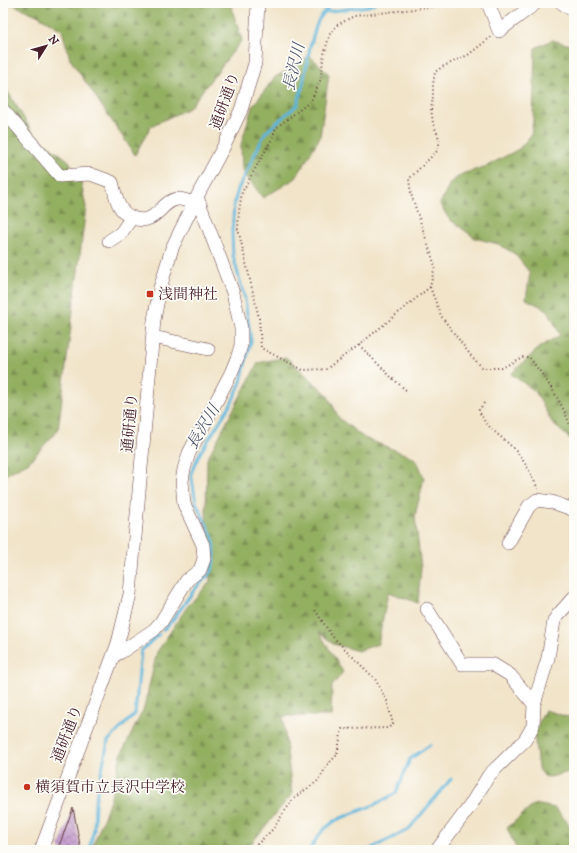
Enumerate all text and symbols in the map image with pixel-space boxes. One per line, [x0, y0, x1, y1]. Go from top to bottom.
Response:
north arrow [26, 26, 66, 66]
text: N [45, 33, 61, 48]
water label: 長沢川 [279, 39, 310, 93]
street label: 通研通り [206, 70, 244, 132]
place label: 浅間神社 [158, 285, 218, 304]
marker: 浅間神社 [145, 289, 155, 299]
street label: 通研通り [118, 392, 142, 454]
water label: 長沢川 [182, 400, 225, 453]
street label: 通研通り [47, 703, 87, 765]
place label: 横須賀市立長沢中学校 [35, 778, 185, 797]
marker: 横須賀市立長沢中学校 [22, 782, 32, 792]

